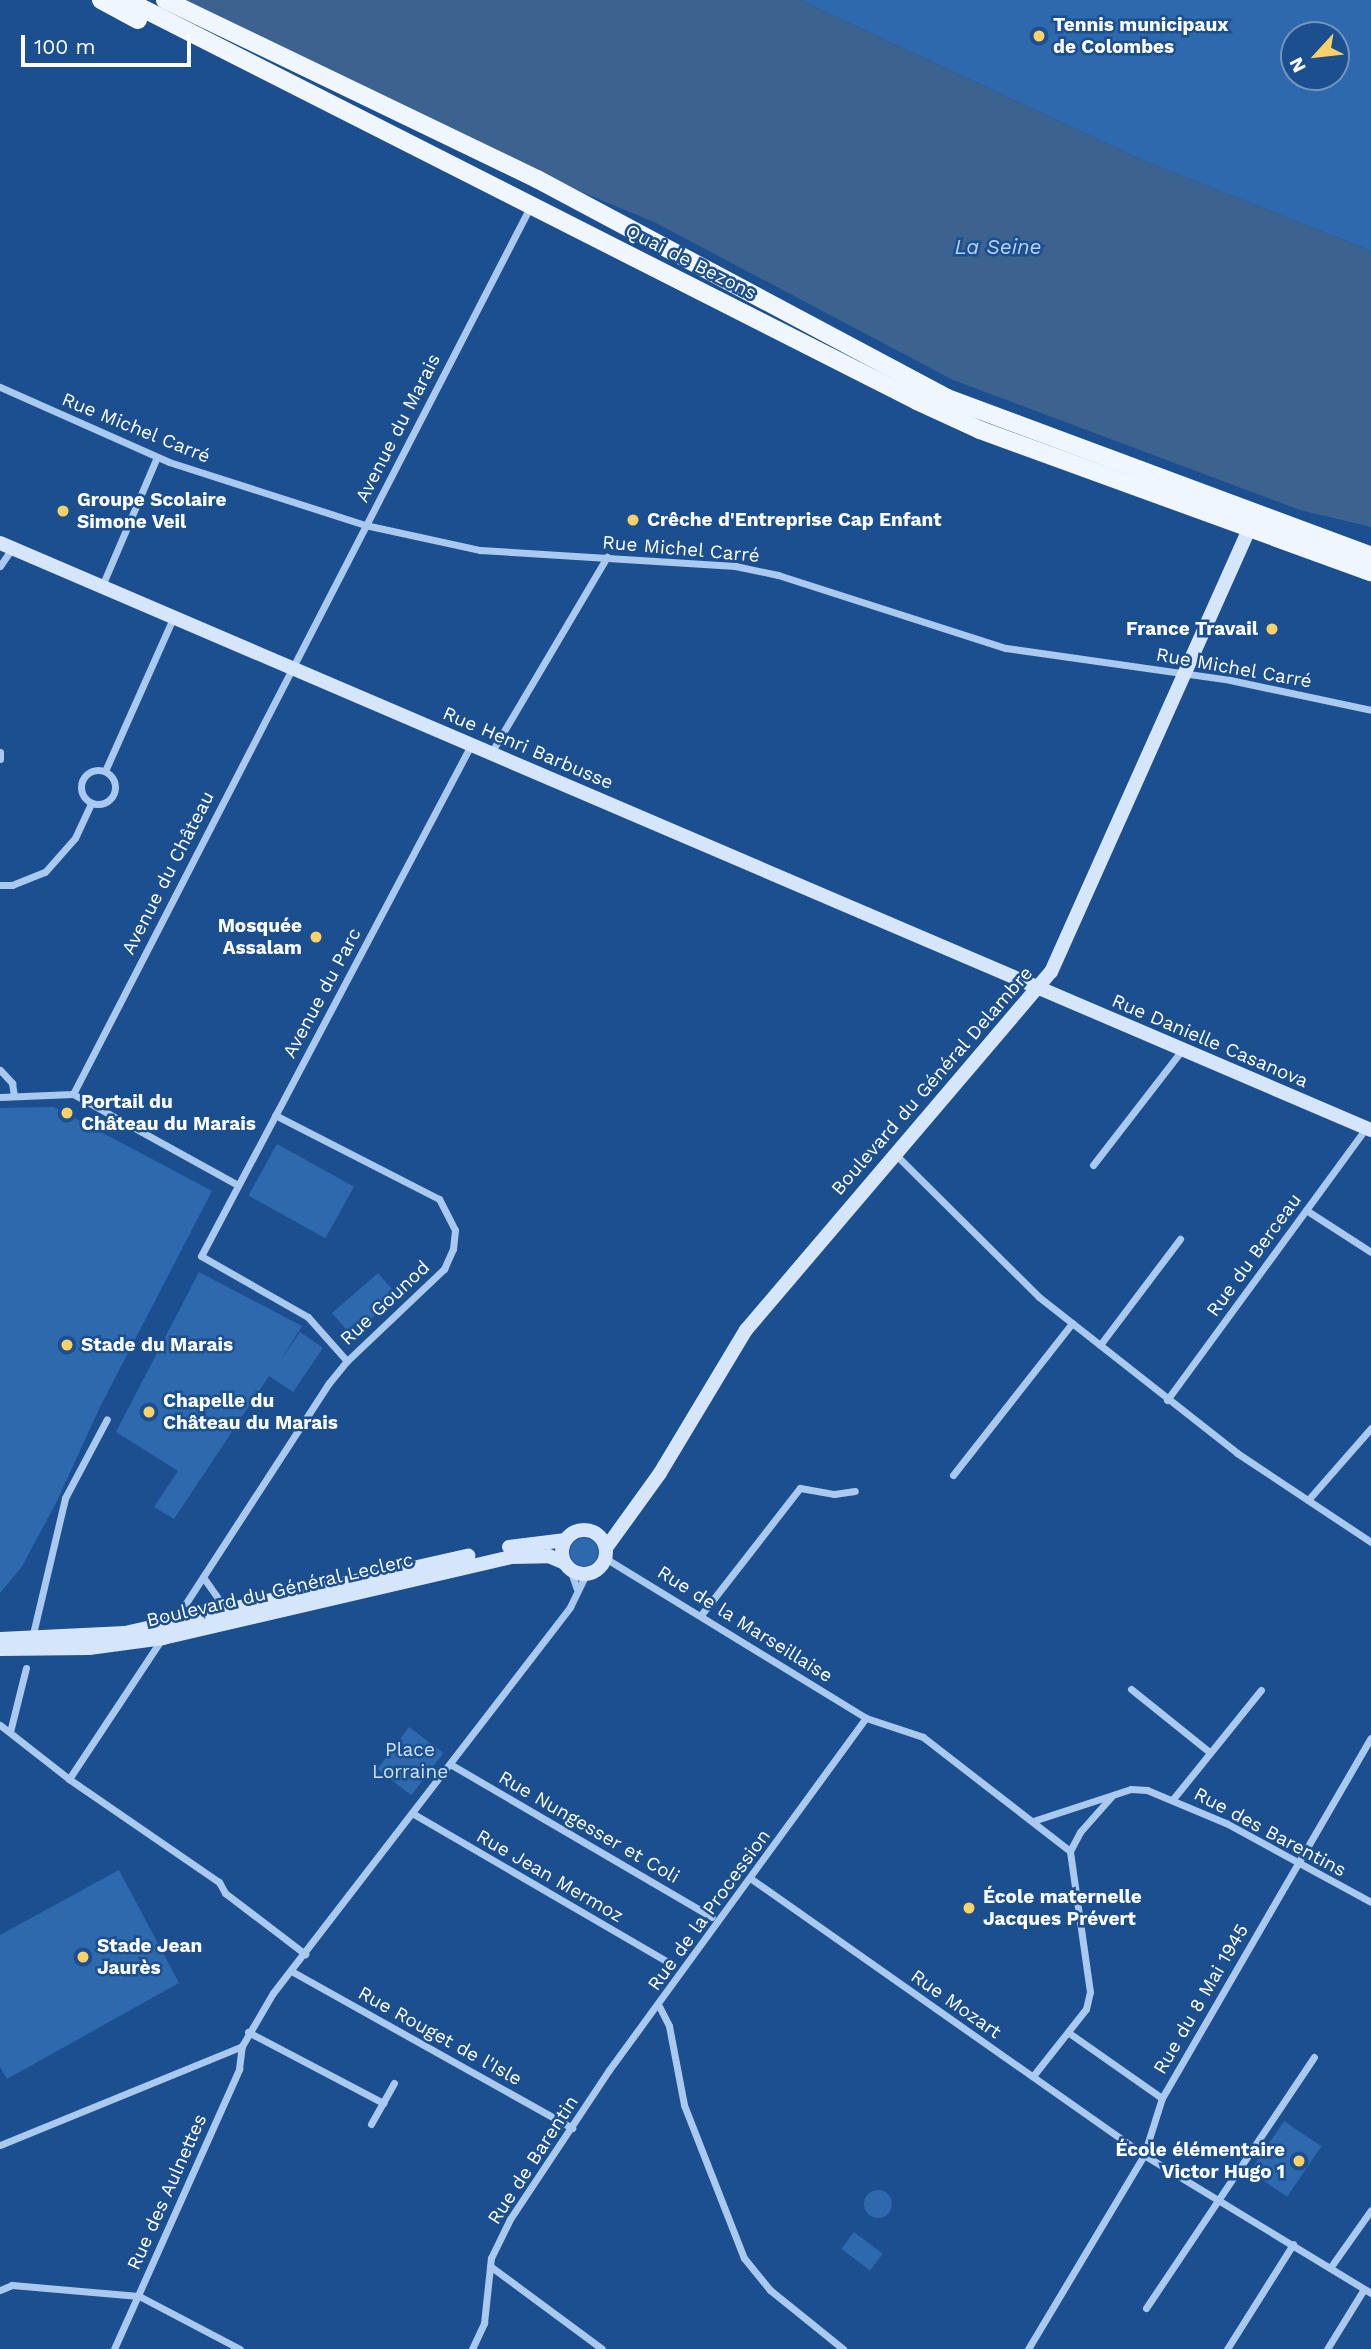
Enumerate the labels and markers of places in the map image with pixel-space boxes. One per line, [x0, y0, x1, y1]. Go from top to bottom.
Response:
place label: Tennis municipaux de Colombes [1053, 14, 1228, 58]
marker: Tennis municipaux de Colombes [1031, 28, 1047, 44]
place label: Groupe Scolaire Simone Veil [77, 489, 227, 533]
marker: Groupe Scolaire Simone Veil [55, 503, 71, 519]
place label: Crêche d'Entreprise Cap Enfant [647, 509, 942, 531]
marker: Crêche d'Entreprise Cap Enfant [625, 512, 641, 528]
place label: France Travail [1126, 618, 1258, 640]
marker: France Travail [1264, 621, 1280, 637]
place label: Mosquée Assalam [218, 915, 302, 959]
marker: Mosquée Assalam [308, 929, 324, 945]
place label: Portail du Château du Marais [81, 1091, 256, 1135]
marker: Portail du Château du Marais [59, 1105, 75, 1121]
place label: Stade du Marais [81, 1334, 233, 1356]
marker: Stade du Marais [59, 1337, 75, 1353]
place label: Chapelle du Château du Marais [163, 1390, 338, 1434]
marker: Chapelle du Château du Marais [141, 1404, 157, 1420]
place label: École maternelle Jacques Prévert [983, 1886, 1142, 1930]
marker: École maternelle Jacques Prévert [961, 1900, 977, 1916]
place label: Stade Jean Jaurès [97, 1935, 202, 1979]
marker: Stade Jean Jaurès [75, 1949, 91, 1965]
place label: École élémentaire Victor Hugo 1 [1115, 2139, 1285, 2183]
marker: École élémentaire Victor Hugo 1 [1291, 2153, 1307, 2169]

